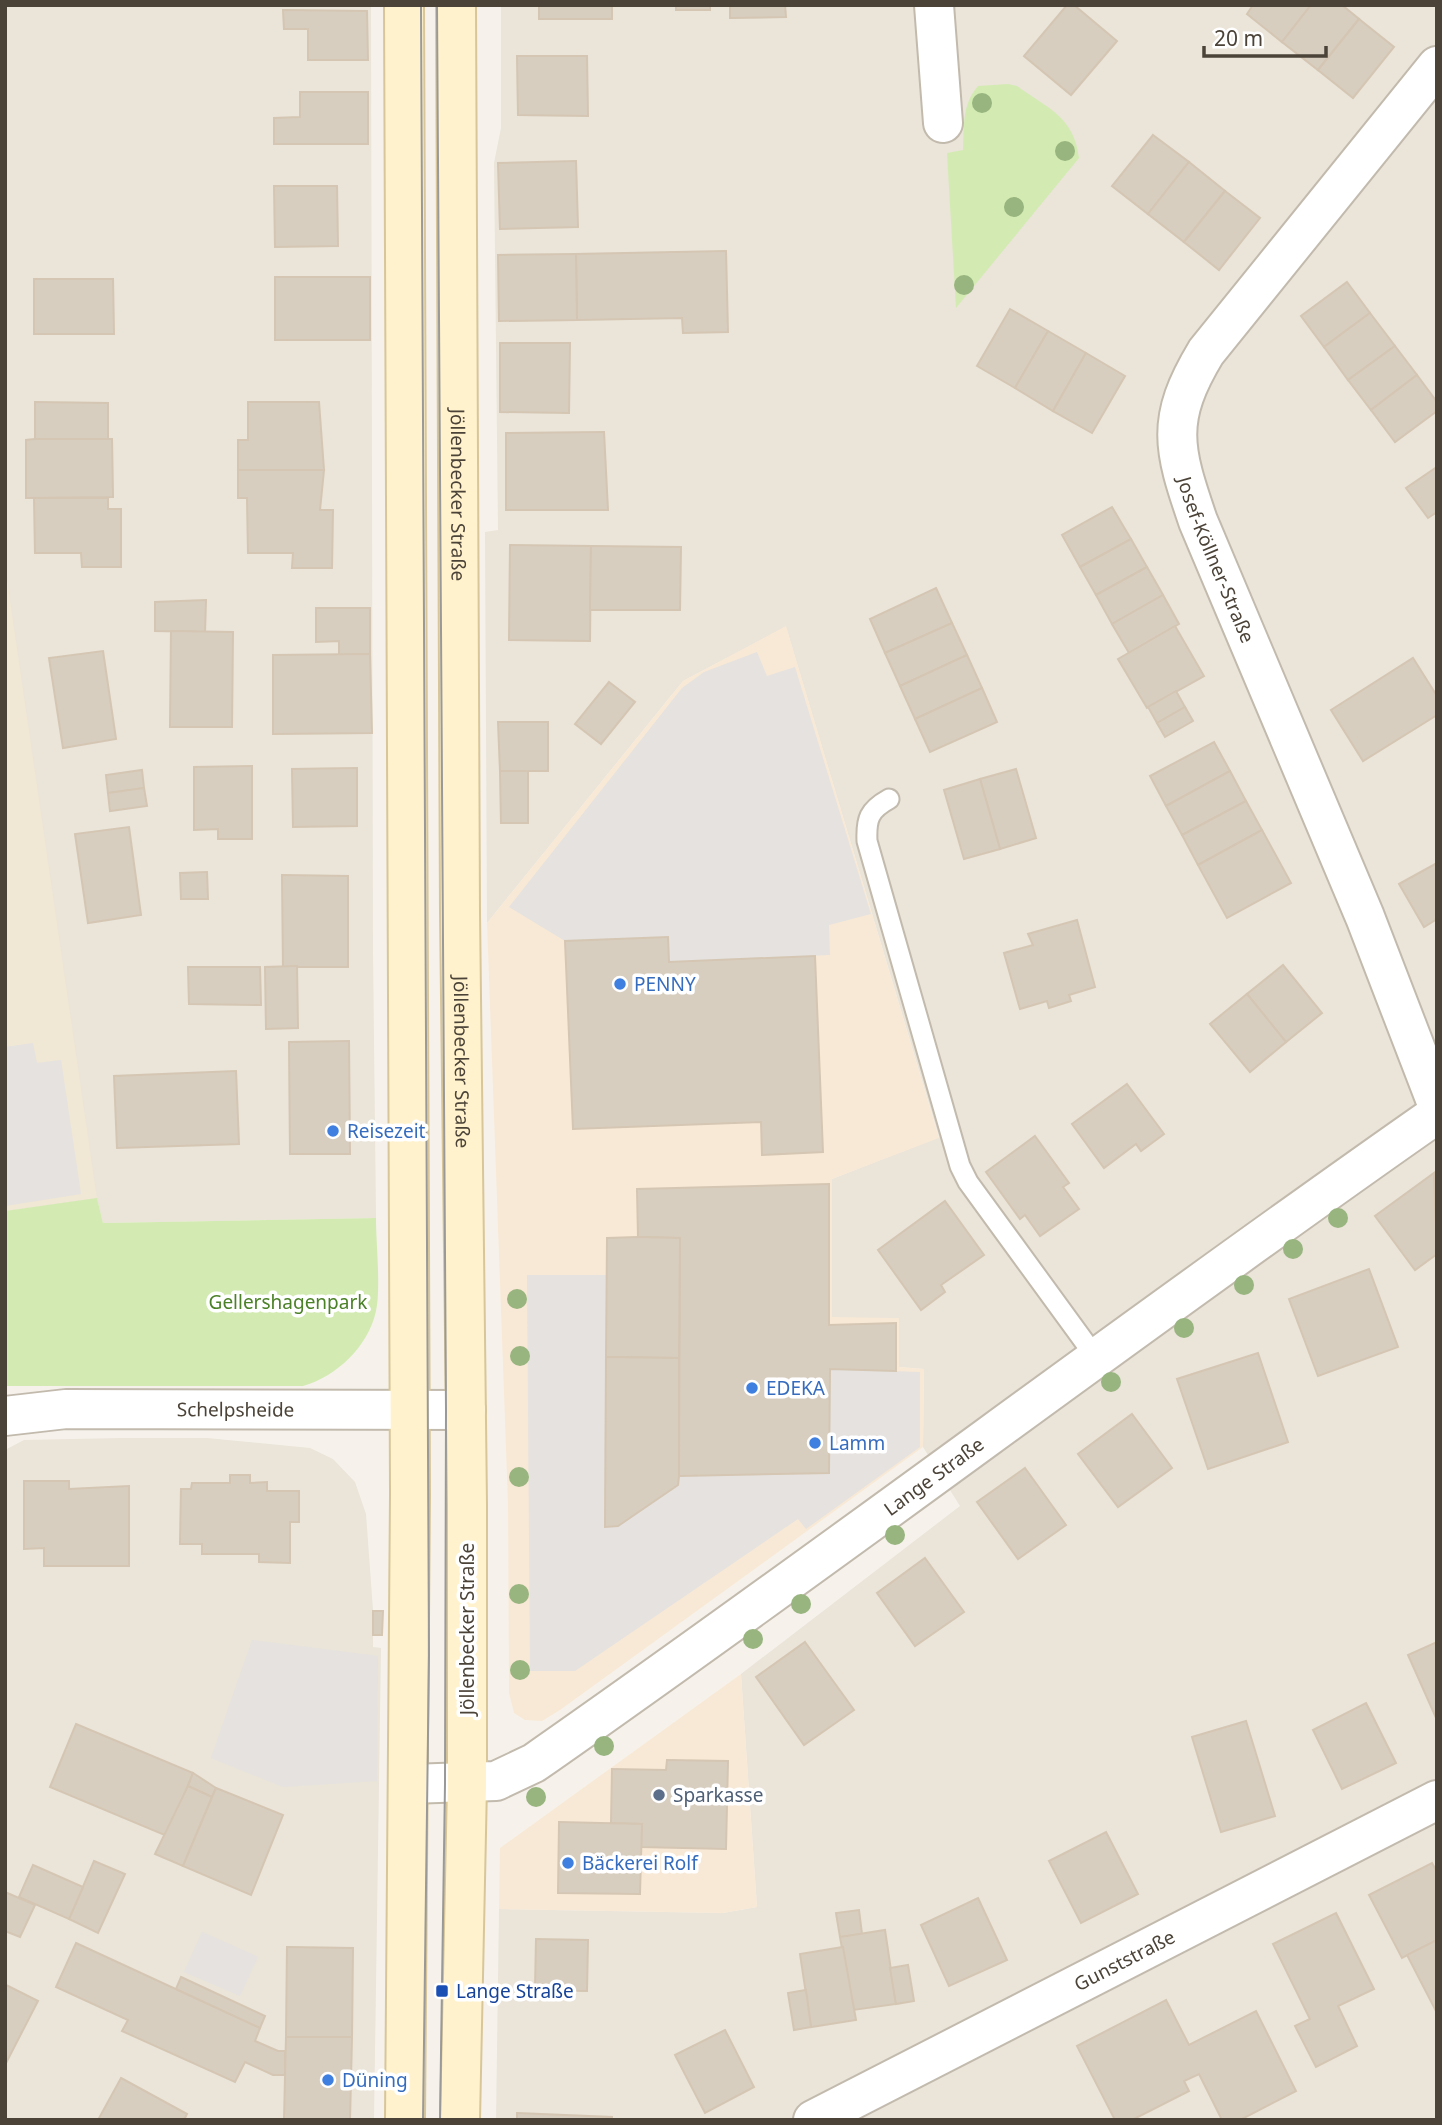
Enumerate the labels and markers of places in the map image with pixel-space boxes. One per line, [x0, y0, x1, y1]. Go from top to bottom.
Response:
place label: PENNY [634, 971, 696, 997]
marker: PENNY [612, 976, 628, 992]
place label: Reisezeit [347, 1118, 426, 1144]
marker: Reisezeit [325, 1123, 341, 1139]
place label: EDEKA [766, 1375, 826, 1401]
marker: EDEKA [744, 1380, 760, 1396]
place label: Lamm [829, 1430, 885, 1456]
marker: Lamm [807, 1435, 823, 1451]
place label: Sparkasse [673, 1782, 763, 1808]
marker: Sparkasse [651, 1787, 667, 1803]
place label: Bäckerei Rolf [582, 1850, 699, 1876]
marker: Bäckerei Rolf [560, 1855, 576, 1871]
place label: Lange Straße [456, 1978, 574, 2004]
marker: Lange Straße [434, 1983, 450, 1999]
place label: Düning [342, 2067, 408, 2093]
marker: Düning [320, 2072, 336, 2088]

